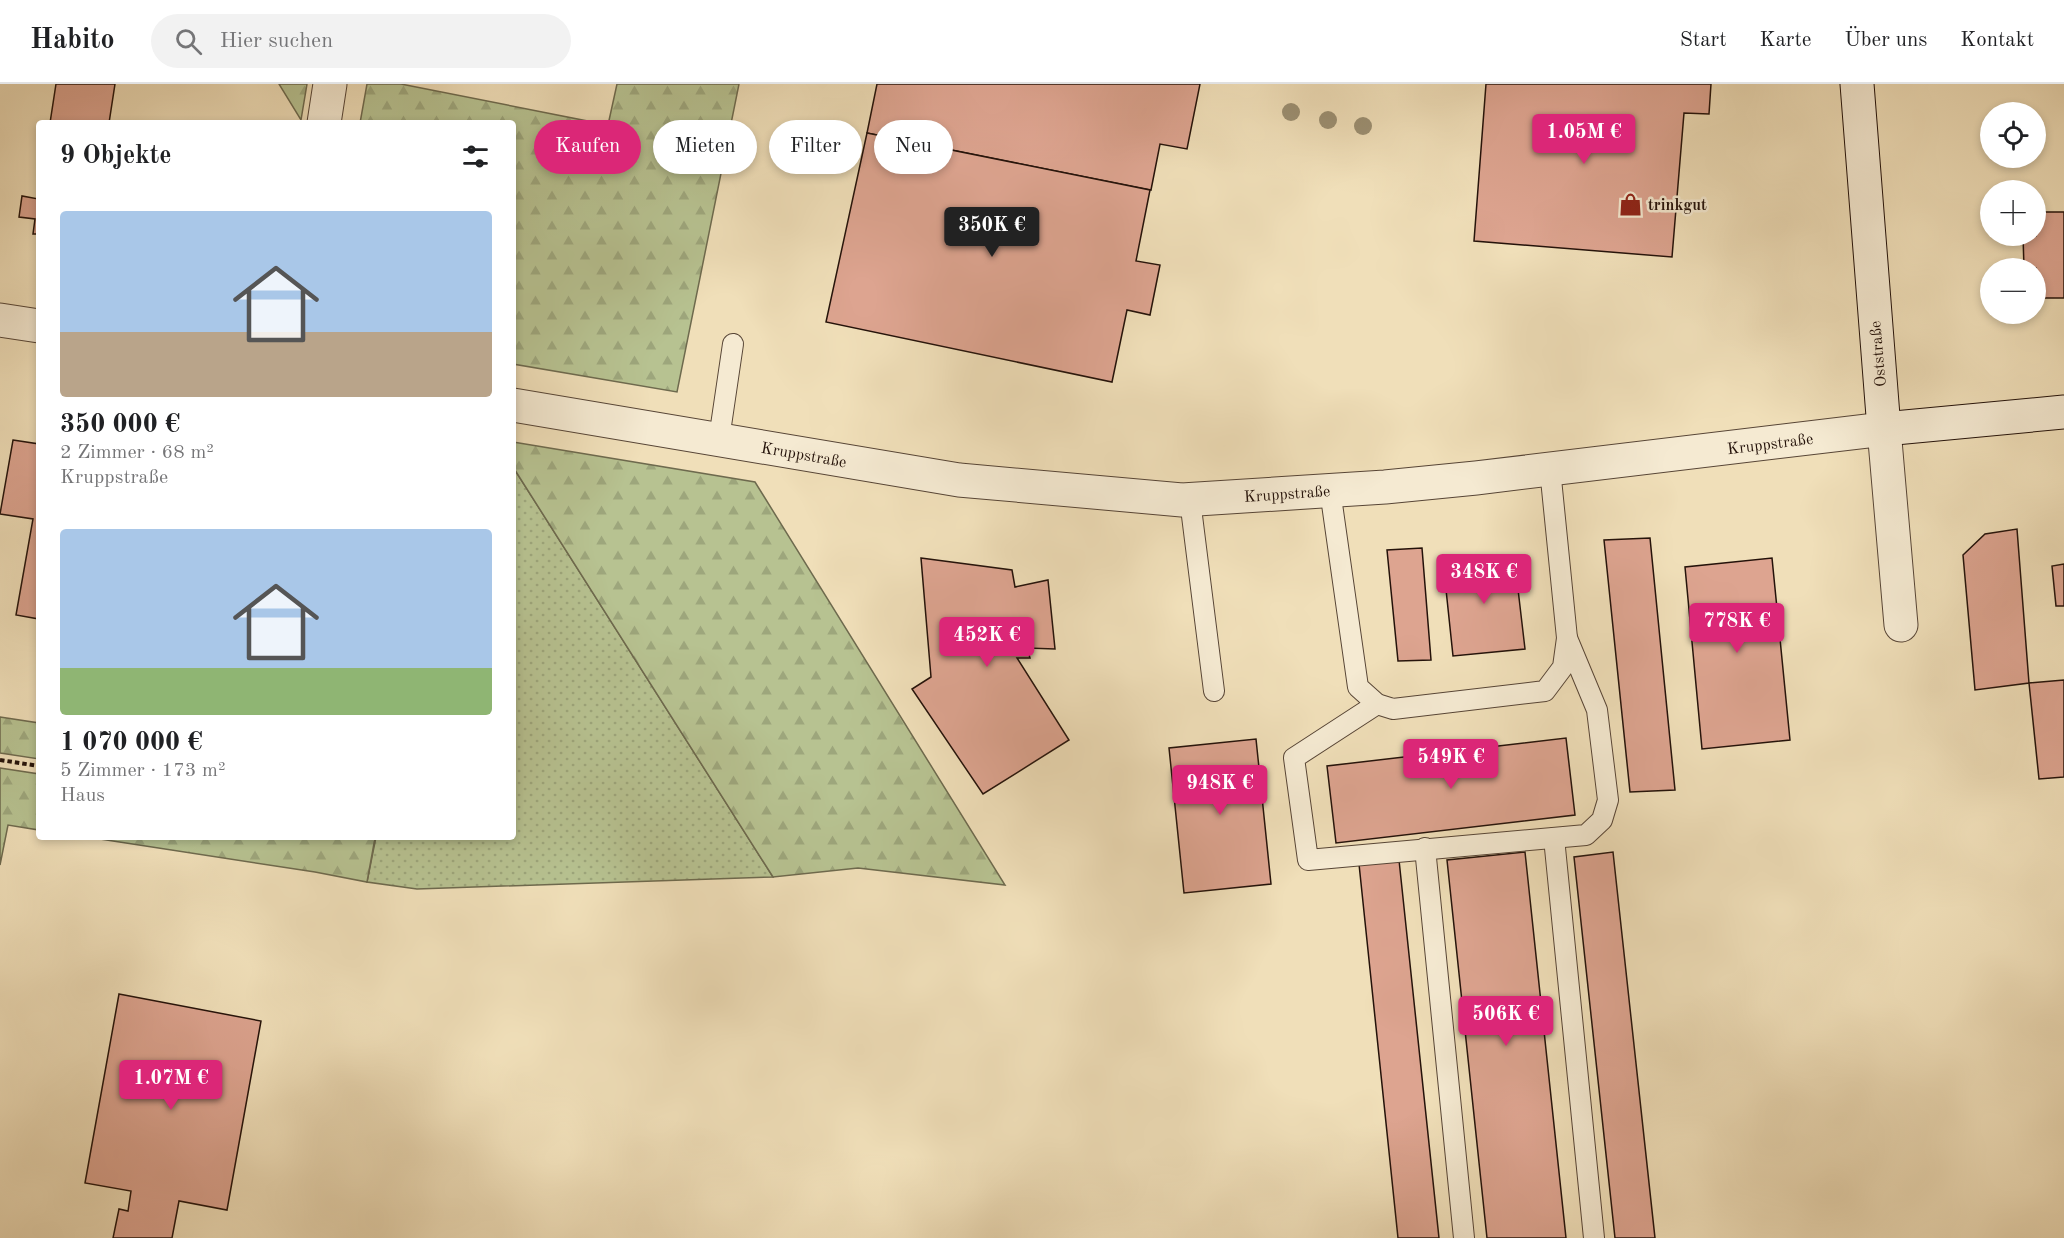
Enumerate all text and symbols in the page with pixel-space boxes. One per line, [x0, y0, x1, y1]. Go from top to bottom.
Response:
search box [151, 14, 571, 68]
icon: search [172, 25, 205, 58]
text: Habito [30, 27, 115, 55]
text: Hier suchen [220, 30, 333, 52]
text: Start [1680, 30, 1727, 51]
text: Karte [1760, 30, 1811, 51]
text: Über uns [1844, 30, 1927, 51]
text: Kontakt [1960, 30, 2034, 51]
map controls [1980, 102, 2046, 324]
button: locate [1980, 102, 2046, 168]
pin: 1.05M € [1529, 114, 1639, 165]
chip: Kaufen [534, 120, 641, 174]
chip: Mieten [653, 120, 757, 174]
chip: Filter [769, 120, 862, 174]
chip: Neu [874, 120, 953, 174]
text: 1.05M € [1546, 123, 1622, 143]
icon: filters [459, 140, 492, 173]
text: 9 Objekte [60, 143, 172, 169]
button: + [1980, 180, 2046, 246]
shop icon: trinkgut [1617, 191, 1643, 217]
place label: trinkgut [1648, 198, 1707, 214]
pin: 350K € [943, 207, 1041, 258]
text: 350K € [958, 216, 1026, 236]
icon: home [222, 250, 330, 358]
button: − [1980, 258, 2046, 324]
street label: Oststraße [1868, 320, 1890, 388]
text: 350 000 € [60, 412, 180, 438]
street label: Kruppstraße [1726, 432, 1814, 458]
street label: Kruppstraße [760, 441, 848, 471]
text: 2 Zimmer · 68 m² [60, 443, 214, 463]
text: Kruppstraße [60, 468, 168, 488]
street label: Kruppstraße [1243, 484, 1331, 506]
pin: 348K € [1435, 554, 1533, 605]
text: 348K € [1450, 563, 1518, 583]
icon: home [222, 568, 330, 676]
pin: 778K € [1688, 603, 1786, 654]
text: 778K € [1703, 612, 1771, 632]
pin: 452K € [938, 617, 1036, 668]
text: 452K € [953, 626, 1021, 646]
text: 1 070 000 € [60, 730, 202, 756]
pin: 549K € [1402, 739, 1500, 790]
text: 549K € [1417, 748, 1485, 768]
text: 5 Zimmer · 173 m² [60, 761, 225, 781]
pin: 948K € [1171, 765, 1269, 816]
text: 948K € [1186, 774, 1254, 794]
text: Haus [60, 786, 105, 806]
pin: 506K € [1457, 996, 1555, 1047]
text: 506K € [1472, 1005, 1540, 1025]
pin: 1.07M € [116, 1060, 226, 1111]
text: 1.07M € [133, 1069, 209, 1089]

